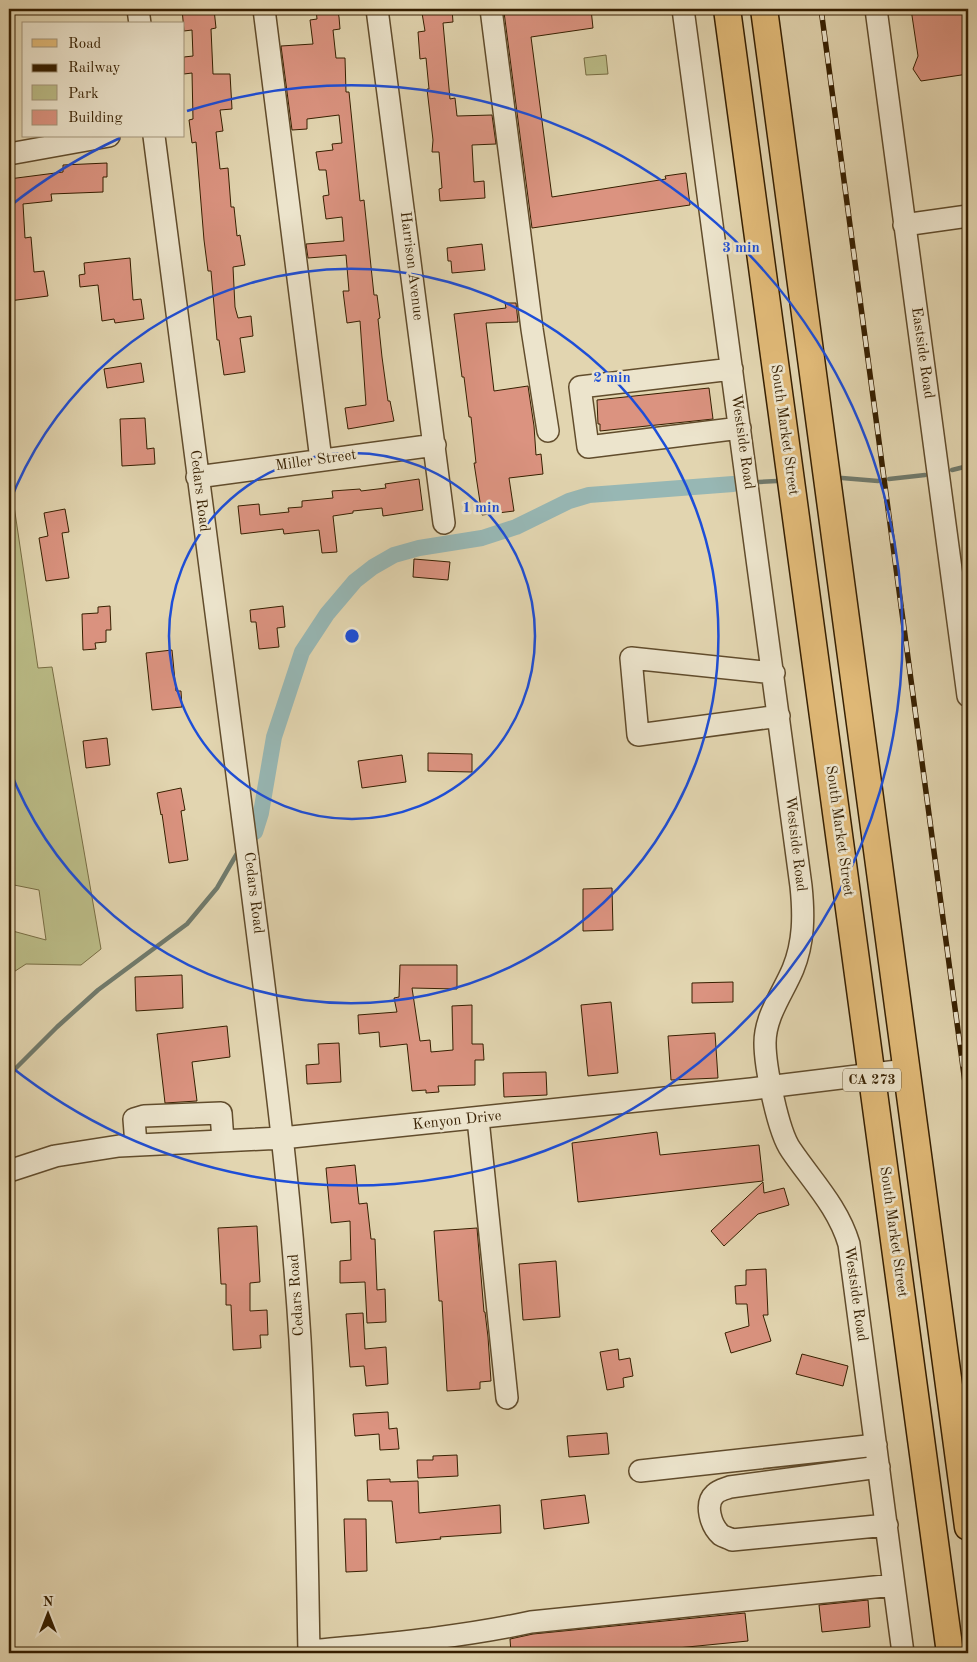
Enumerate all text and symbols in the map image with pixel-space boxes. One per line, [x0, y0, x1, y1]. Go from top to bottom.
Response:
legend [22, 22, 185, 138]
text: Road [68, 37, 102, 52]
text: Railway [68, 61, 121, 76]
text: Park [68, 87, 99, 102]
text: Building [68, 111, 123, 126]
street label: Harrison Avenue [397, 211, 425, 321]
text: 3 min [722, 241, 760, 256]
street label: Eastside Road [908, 306, 936, 400]
street label: South Market Street [767, 363, 801, 497]
text: 2 min [593, 371, 631, 386]
street label: Westside Road [728, 393, 756, 491]
street label: Miller Street [274, 448, 358, 474]
street label: Cedars Road [187, 449, 211, 533]
text: 1 min [462, 501, 500, 516]
centre of rings [343, 627, 361, 645]
street label: South Market Street [822, 764, 856, 898]
street label: Westside Road [782, 795, 808, 893]
street label: Cedars Road [241, 851, 265, 935]
road number: CA 273 [843, 1068, 901, 1092]
street label: Kenyon Drive [412, 1109, 502, 1133]
street label: South Market Street [876, 1165, 910, 1299]
street label: Westside Road [841, 1245, 869, 1343]
street label: Cedars Road [287, 1253, 307, 1337]
north arrow [22, 1590, 72, 1640]
text: N [43, 1595, 54, 1609]

